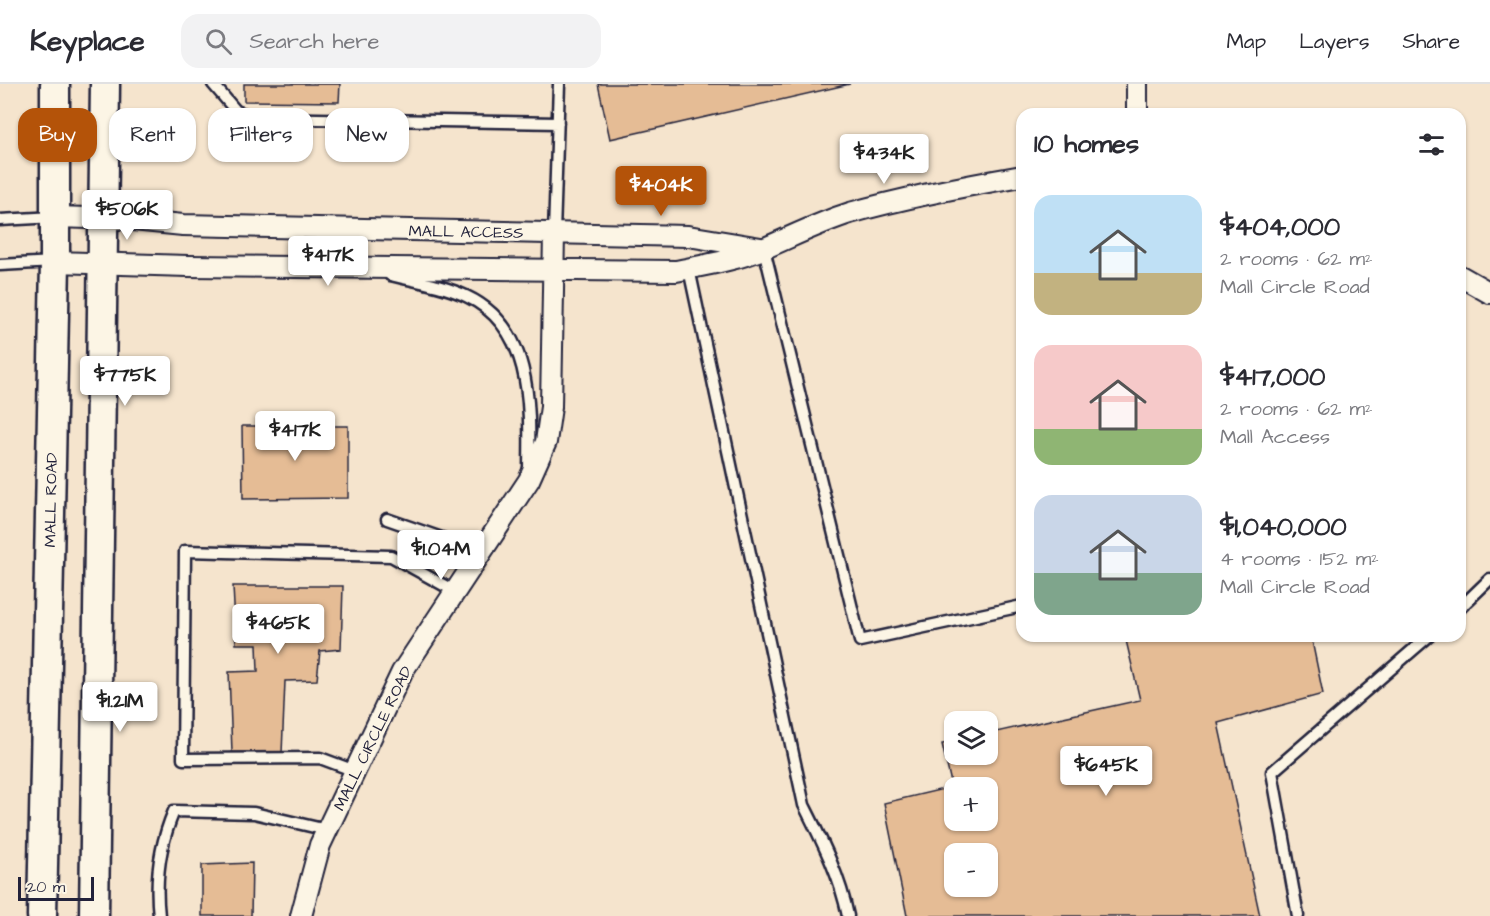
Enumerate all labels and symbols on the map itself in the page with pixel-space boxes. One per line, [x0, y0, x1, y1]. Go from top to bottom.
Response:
pin: $434K [842, 134, 926, 185]
pin: $404K [619, 166, 703, 217]
pin: $506K [85, 190, 169, 241]
street label: MALL ACCESS [408, 220, 524, 244]
pin: $417K [286, 236, 370, 287]
pin: $775K [83, 356, 167, 407]
pin: $417K [253, 411, 337, 462]
street label: MALL ROAD [39, 452, 63, 548]
pin: $1.04M [392, 530, 490, 581]
pin: $465K [236, 604, 320, 655]
street label: MALL CIRCLE ROAD [328, 663, 417, 814]
pin: $1.21M [71, 682, 169, 733]
pin: $645K [1064, 746, 1148, 797]
scale bar [18, 874, 94, 902]

